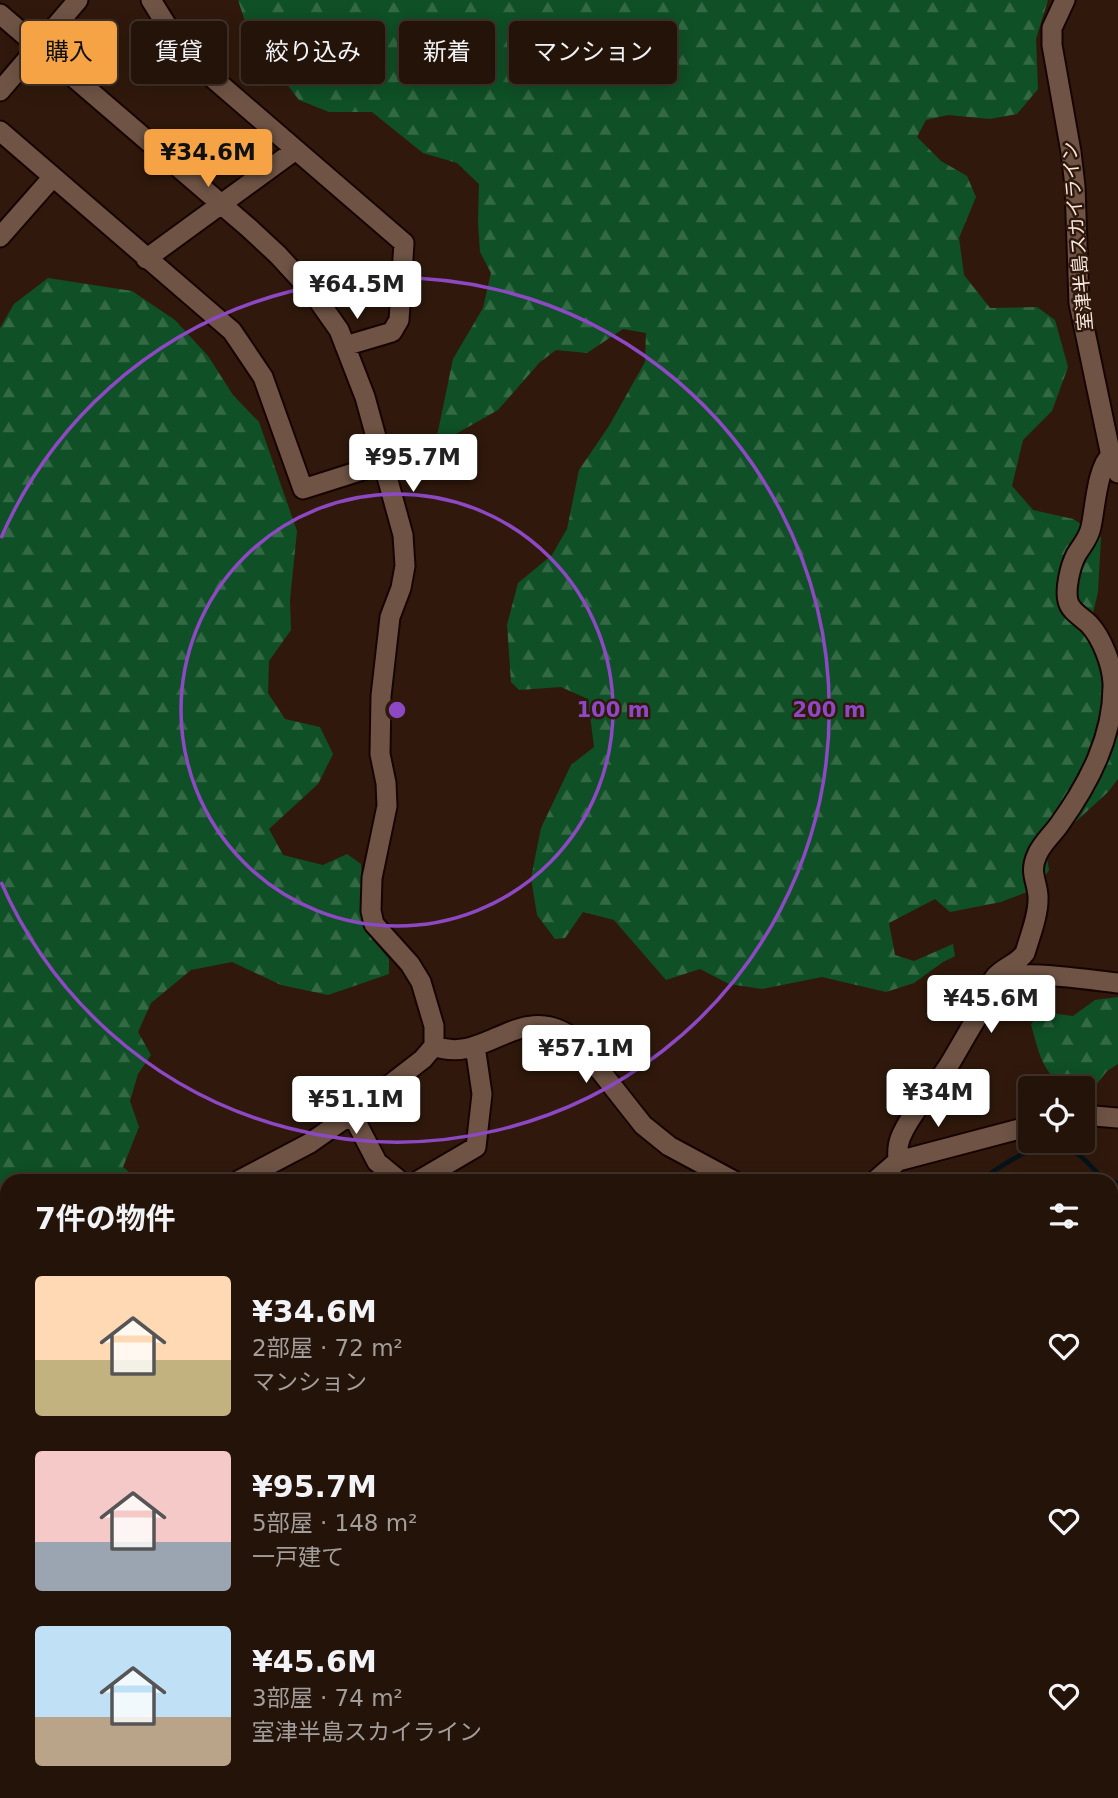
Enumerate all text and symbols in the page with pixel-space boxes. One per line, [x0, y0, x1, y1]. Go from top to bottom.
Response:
chip: 購入 [21, 21, 117, 84]
chip: 賃貸 [131, 21, 227, 84]
chip: 絞り込み [241, 21, 385, 84]
chip: 新着 [399, 21, 495, 84]
chip: マンション [509, 21, 677, 84]
pin: ¥34.6M [151, 130, 265, 189]
text: ¥34.6M [160, 139, 256, 165]
street label: 室津半島スカイライン [1058, 140, 1096, 332]
pin: ¥64.5M [300, 262, 414, 321]
text: ¥64.5M [309, 271, 405, 297]
pin: ¥95.7M [356, 434, 470, 494]
text: ¥95.7M [365, 444, 461, 470]
centre of rings [385, 698, 409, 722]
text: 100 m [576, 698, 650, 722]
text: 200 m [792, 698, 866, 722]
pin: ¥45.6M [934, 976, 1048, 1035]
text: ¥45.6M [943, 985, 1039, 1011]
pin: ¥57.1M [529, 1026, 643, 1085]
text: ¥57.1M [538, 1035, 634, 1061]
pin: ¥34M [897, 1070, 979, 1129]
pin: ¥51.1M [299, 1076, 413, 1136]
map controls [1018, 1076, 1095, 1153]
button: locate [1018, 1076, 1095, 1153]
text: ¥34M [903, 1079, 973, 1105]
text: ¥51.1M [308, 1086, 404, 1112]
icon: filters [1045, 1197, 1083, 1235]
text: 7件の物件 [35, 1201, 176, 1236]
text: ¥34.6M [252, 1294, 377, 1329]
icon: home [91, 1304, 175, 1388]
icon: heart [1045, 1327, 1083, 1365]
text: 2部屋 · 72 m² [252, 1335, 403, 1361]
text: マンション [252, 1369, 367, 1395]
text: ¥95.7M [252, 1469, 377, 1504]
icon: home [91, 1479, 175, 1563]
icon: heart [1045, 1502, 1083, 1540]
text: 5部屋 · 148 m² [252, 1510, 417, 1536]
text: 一戸建て [252, 1544, 344, 1570]
text: ¥45.6M [252, 1644, 377, 1679]
icon: home [91, 1654, 175, 1738]
icon: heart [1045, 1677, 1083, 1715]
text: 3部屋 · 74 m² [252, 1685, 403, 1711]
text: 室津半島スカイライン [252, 1719, 482, 1745]

